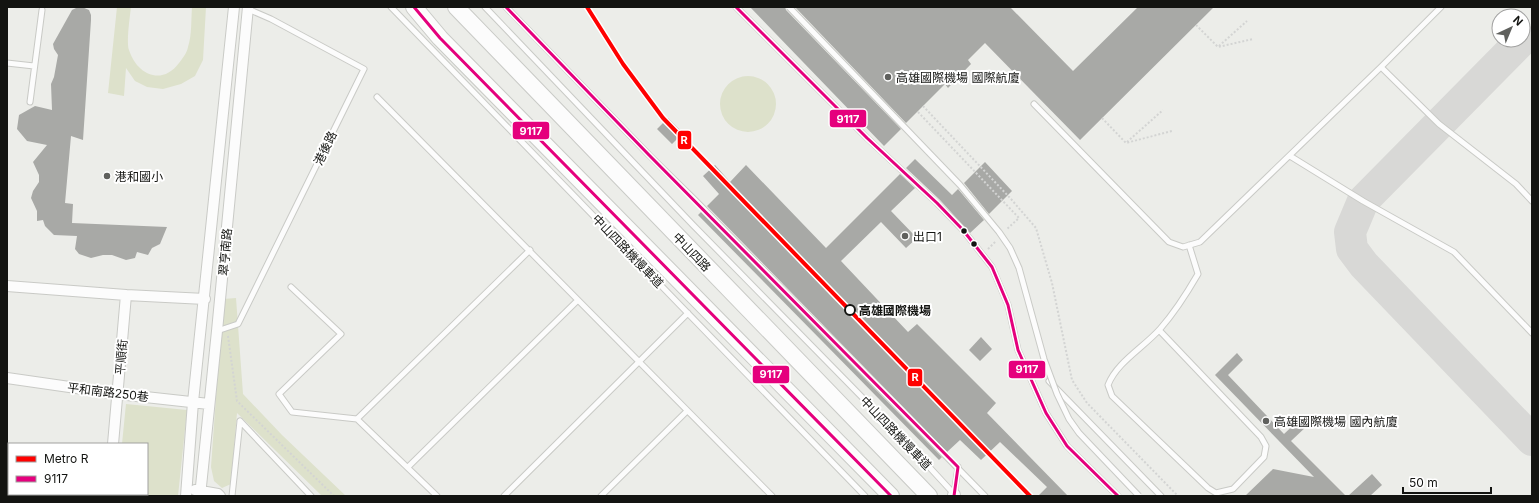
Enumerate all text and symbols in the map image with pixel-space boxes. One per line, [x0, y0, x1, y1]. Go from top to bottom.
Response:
north arrow [1491, 8, 1531, 48]
text: N [1510, 13, 1526, 29]
place label: 高雄國際機場 國際航廈 [896, 70, 1019, 85]
marker: 高雄國際機場 國際航廈 [883, 72, 893, 82]
line badge: 9117 [829, 109, 867, 128]
text: 9117 [836, 112, 860, 126]
line badge: 9117 [512, 121, 550, 140]
text: 9117 [519, 124, 543, 138]
street label: 港後路 [310, 129, 340, 167]
line badge: R [677, 130, 692, 150]
text: R [680, 133, 688, 147]
place label: 港和國小 [115, 169, 163, 184]
marker: 港和國小 [102, 171, 112, 181]
street label: 中山四路機慢車道 [589, 211, 667, 291]
unlabelled marker [959, 226, 969, 236]
street label: 翠亨南路 [215, 227, 235, 277]
place label: 出口1 [913, 229, 942, 244]
street label: 中山四路 [670, 230, 714, 274]
marker: 出口1 [900, 231, 910, 241]
unlabelled marker [969, 239, 979, 249]
place label: 高雄國際機場 [859, 303, 931, 318]
marker: 高雄國際機場 [844, 304, 856, 316]
street label: 平順街 [112, 338, 130, 376]
line badge: 9117 [1008, 360, 1046, 379]
text: 9117 [1015, 362, 1039, 376]
line badge: 9117 [752, 365, 790, 384]
text: 9117 [759, 367, 783, 381]
line badge: R [907, 368, 923, 387]
text: R [911, 370, 919, 384]
street label: 平和南路250巷 [66, 380, 150, 404]
street label: 中山四路機慢車道 [857, 393, 935, 473]
place label: 高雄國際機場 國內航廈 [1274, 414, 1397, 429]
marker: 高雄國際機場 國內航廈 [1261, 416, 1271, 426]
legend [8, 443, 148, 495]
text: Metro R [44, 451, 89, 466]
scale bar [1403, 469, 1491, 495]
text: 9117 [44, 471, 68, 486]
text: 50 m [1409, 475, 1438, 490]

